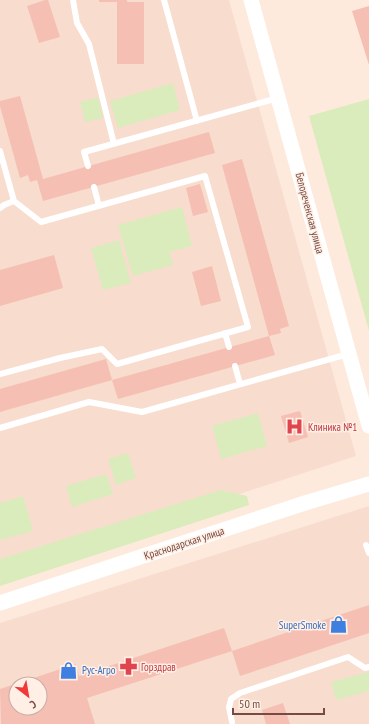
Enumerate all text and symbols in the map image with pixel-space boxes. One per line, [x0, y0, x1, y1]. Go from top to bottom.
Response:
street label: Белореченская улица [292, 171, 328, 255]
hospital icon: Клиника №1 [285, 417, 305, 437]
place label: Клиника №1 [308, 420, 357, 434]
street label: Краснодарская улица [142, 523, 226, 563]
shop icon: SuperSmoke [329, 615, 349, 635]
place label: SuperSmoke [279, 618, 326, 632]
pharmacy icon: Горздрав [118, 657, 138, 677]
shop icon: Рус-Агро [59, 660, 79, 680]
place label: Горздрав [141, 660, 176, 674]
place label: Рус-Агро [82, 663, 116, 677]
north arrow [8, 676, 48, 716]
scale bar [233, 690, 324, 716]
text: 50 m [239, 696, 260, 711]
text: С [27, 697, 39, 712]

